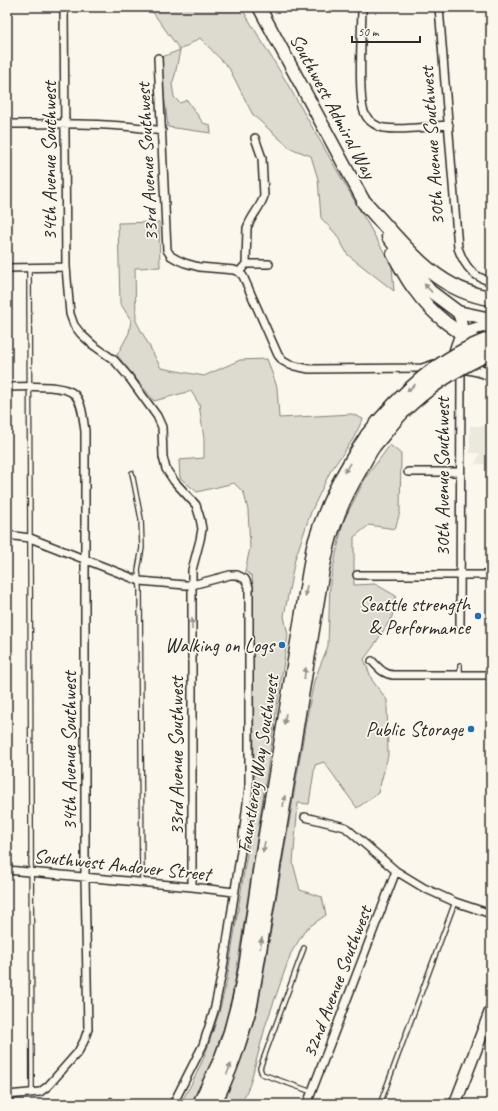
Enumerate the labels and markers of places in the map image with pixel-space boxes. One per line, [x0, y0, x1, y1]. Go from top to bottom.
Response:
place label: Seattle strength & Performance [359, 592, 472, 640]
marker: Seattle strength & Performance [473, 611, 483, 621]
place label: Walking on Logs [165, 633, 276, 658]
marker: Walking on Logs [277, 640, 287, 650]
place label: Public Storage [366, 717, 464, 742]
marker: Public Storage [466, 724, 476, 734]

